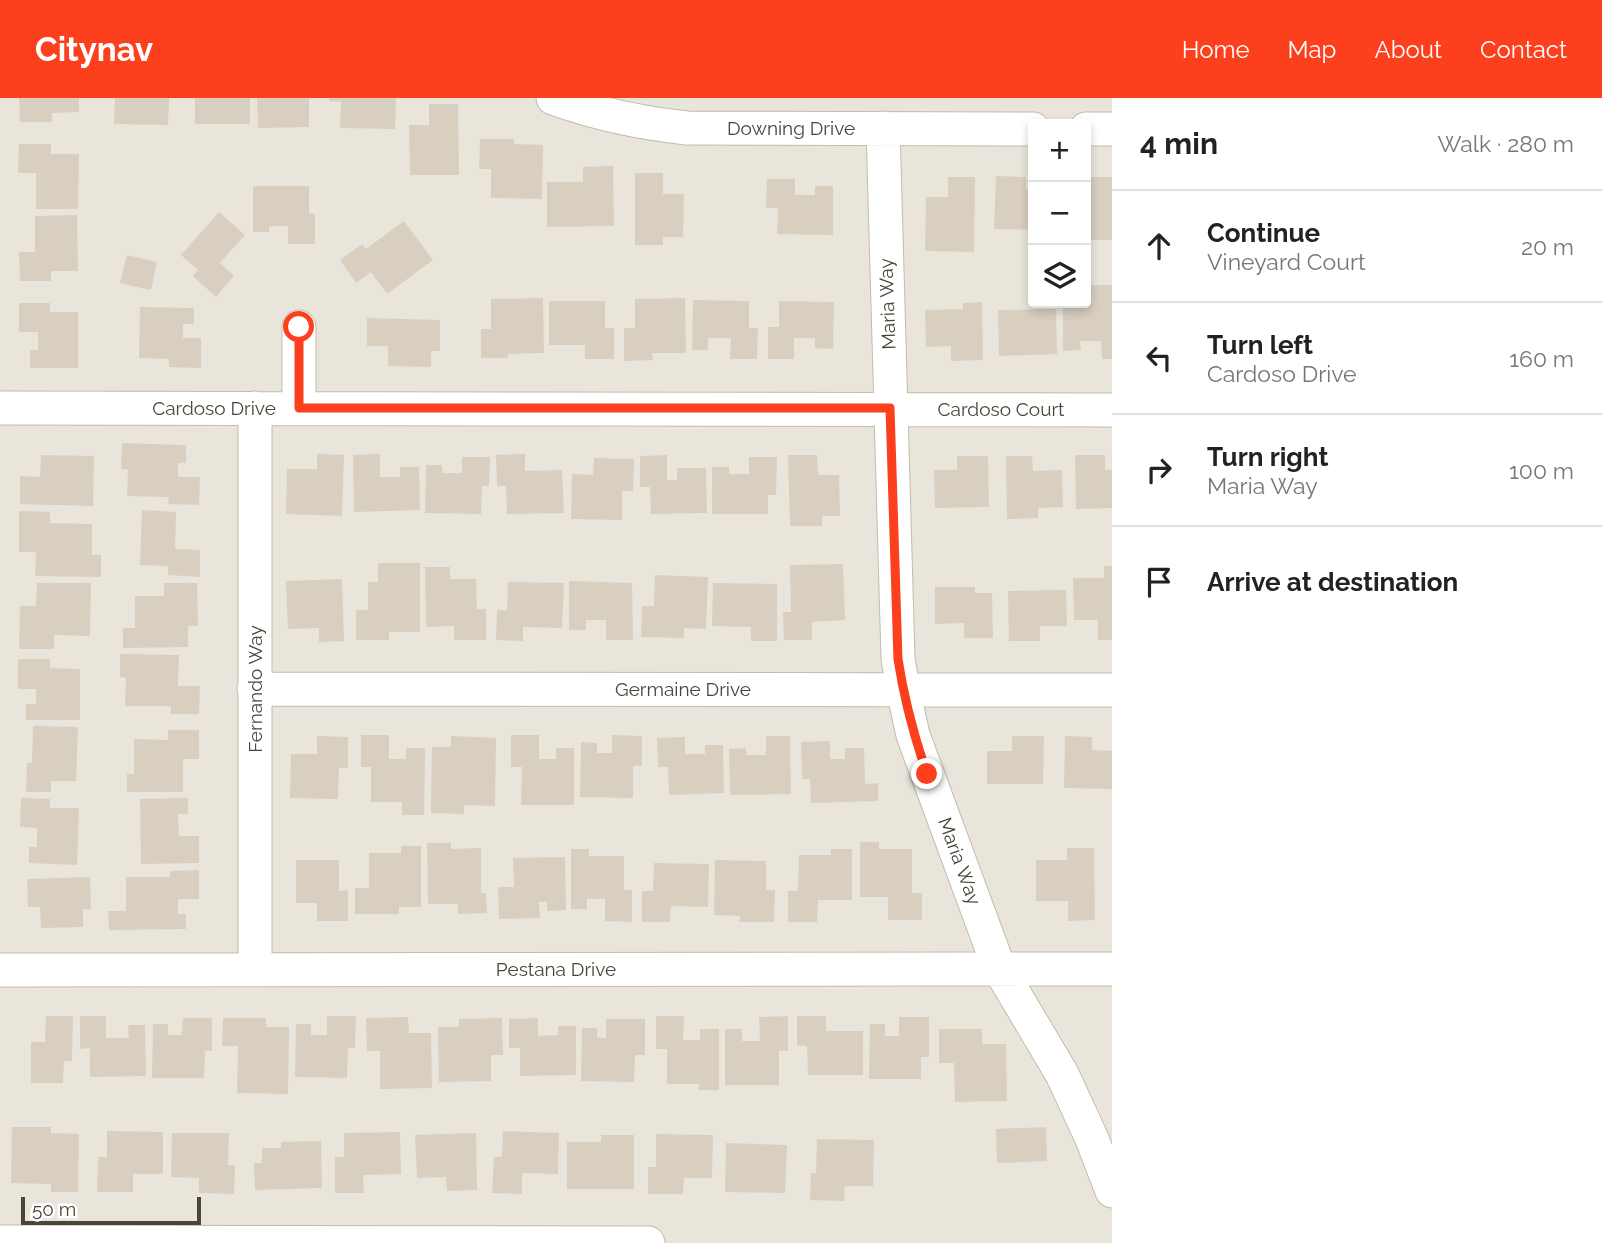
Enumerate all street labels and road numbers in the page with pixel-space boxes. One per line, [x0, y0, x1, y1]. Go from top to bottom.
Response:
street label: Downing Drive [727, 117, 855, 139]
street label: Maria Way [874, 258, 900, 350]
street label: Cardoso Drive [152, 397, 276, 419]
street label: Cardoso Court [938, 398, 1065, 420]
street label: Fernando Way [244, 625, 266, 753]
street label: Germaine Drive [615, 678, 751, 700]
street label: Maria Way [934, 814, 986, 908]
street label: Pestana Drive [496, 958, 616, 980]

